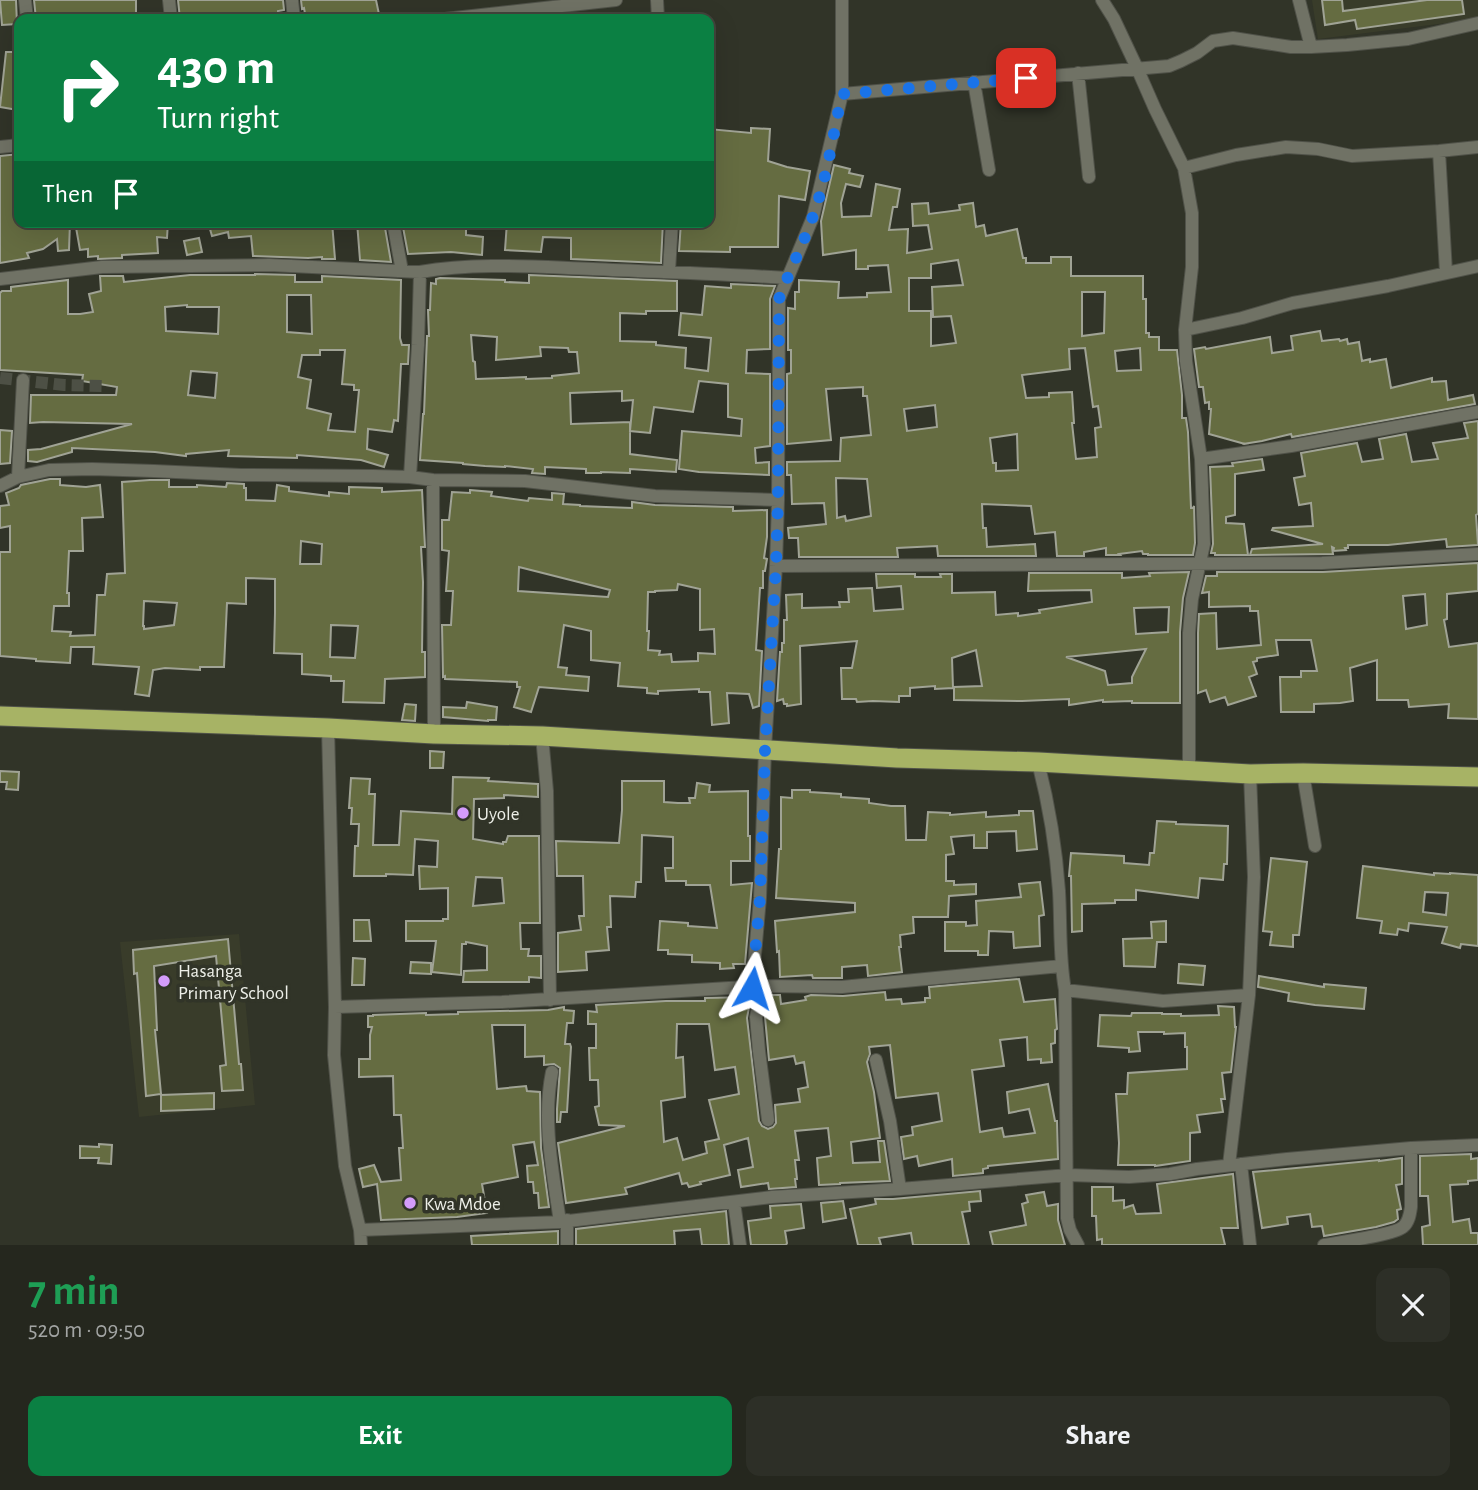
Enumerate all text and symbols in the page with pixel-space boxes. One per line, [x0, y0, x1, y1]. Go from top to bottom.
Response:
icon: right [42, 42, 133, 133]
text: 430 m [157, 44, 275, 93]
pin [996, 48, 1056, 108]
icon: arrive [1007, 59, 1045, 97]
text: Turn right [157, 102, 279, 134]
icon: arrive [107, 175, 145, 213]
text: Then [42, 181, 93, 207]
marker: Uyole [455, 805, 471, 821]
place label: Uyole [477, 805, 520, 824]
position arrow [715, 951, 789, 1025]
place label: Hasanga Primary School [178, 962, 289, 1003]
marker: Hasanga Primary School [156, 973, 172, 989]
marker: Kwa Mdoe [402, 1195, 418, 1211]
place label: Kwa Mdoe [424, 1195, 501, 1214]
button: close [1376, 1268, 1450, 1342]
text: 7 min [28, 1270, 120, 1312]
text: 520 m · 09:50 [28, 1319, 145, 1342]
button: Exit [28, 1396, 732, 1476]
button: Share [746, 1396, 1450, 1476]

